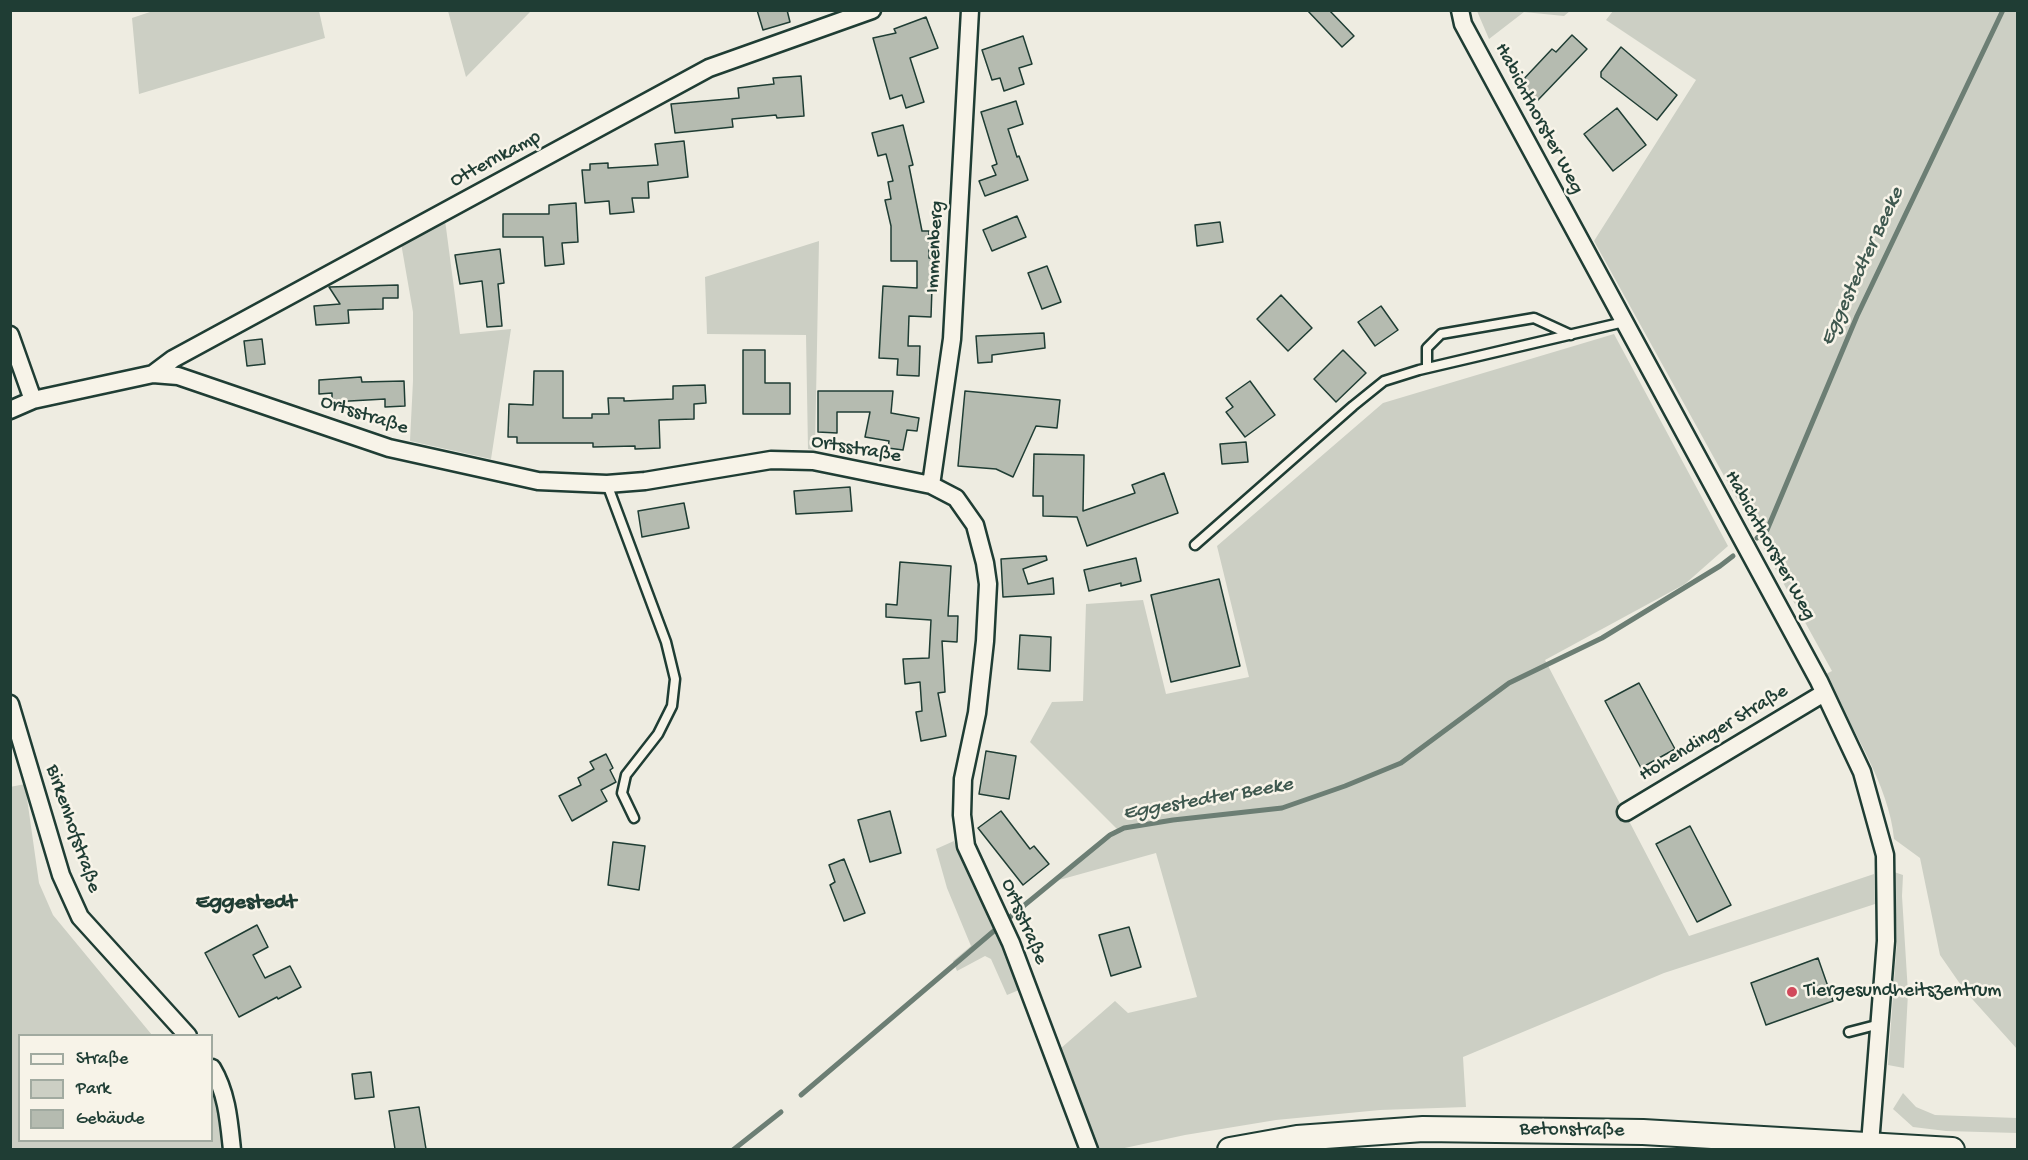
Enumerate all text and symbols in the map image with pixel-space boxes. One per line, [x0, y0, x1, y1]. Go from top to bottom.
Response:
street label: Habichthorster Weg [1488, 39, 1588, 199]
street label: Otternkamp [447, 126, 545, 194]
water label: Eggestedter Beeke [1815, 184, 1911, 350]
street label: Immenberg [922, 200, 950, 294]
street label: Ortsstraße [317, 391, 411, 441]
street label: Ortsstraße [809, 430, 903, 470]
street label: Habichthorster Weg [1718, 467, 1820, 625]
street label: Hohendinger Straße [1635, 680, 1793, 788]
street label: Birkenhofstraße [39, 762, 105, 896]
water label: Eggestedter Beeke [1121, 773, 1295, 827]
street label: Ortsstraße [994, 876, 1052, 968]
district label: Eggestedt [196, 891, 296, 917]
place label: Tiergesundheitszentrum [1804, 980, 2002, 1004]
marker: Tiergesundheitszentrum [1785, 985, 1799, 999]
legend [18, 1034, 213, 1142]
text: Straße [76, 1049, 128, 1070]
text: Park [76, 1079, 110, 1100]
text: Gebäude [76, 1109, 144, 1130]
street label: Betonstraße [1519, 1118, 1625, 1144]

